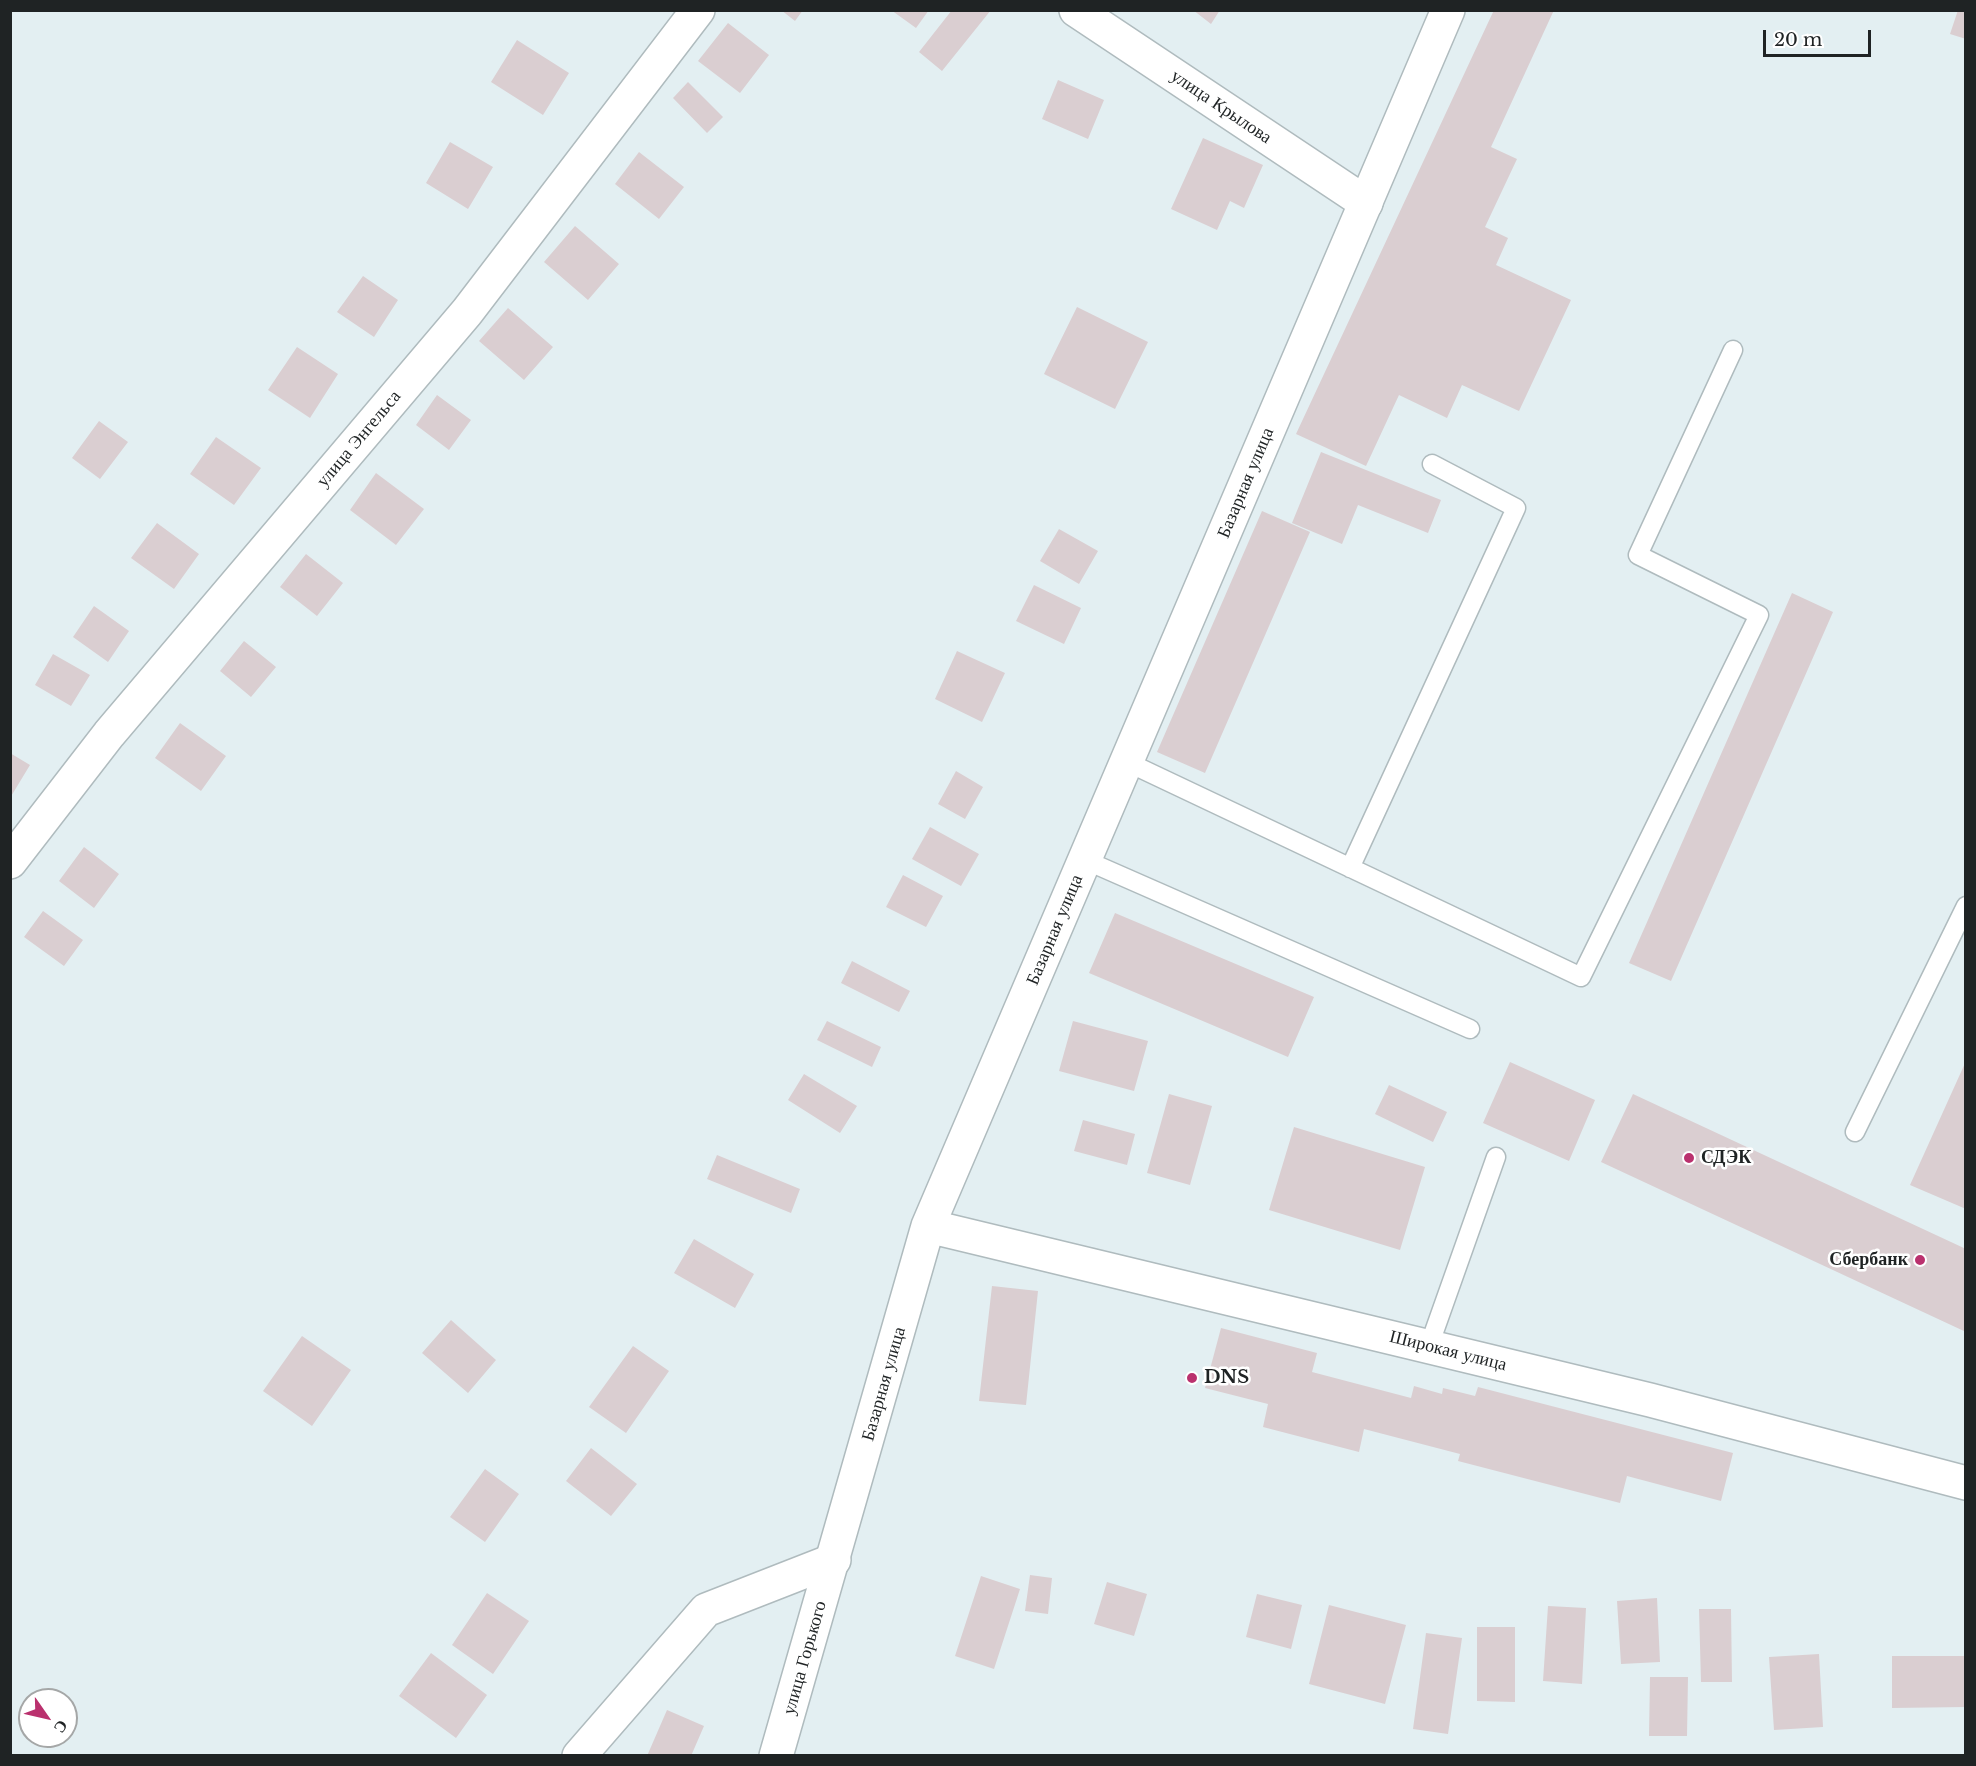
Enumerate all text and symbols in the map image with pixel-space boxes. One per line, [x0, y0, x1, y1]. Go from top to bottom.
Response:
scale bar [1766, 18, 1874, 56]
text: 20 m [1774, 29, 1822, 51]
street label: улица Крылова [1166, 65, 1276, 149]
street label: улица Энгельса [312, 386, 406, 492]
street label: Базарная улица [1213, 424, 1279, 542]
street label: Базарная улица [1022, 871, 1088, 989]
place label: СДЭК [1701, 1147, 1751, 1169]
marker: СДЭК [1682, 1151, 1696, 1165]
place label: Сбербанк [1829, 1249, 1908, 1271]
marker: Сбербанк [1913, 1253, 1927, 1267]
street label: Базарная улица [857, 1324, 911, 1444]
street label: Широкая улица [1387, 1326, 1509, 1376]
place label: DNS [1204, 1367, 1249, 1389]
marker: DNS [1185, 1371, 1199, 1385]
street label: улица Горького [778, 1599, 832, 1717]
north arrow [18, 1688, 78, 1748]
text: С [50, 1717, 73, 1737]

